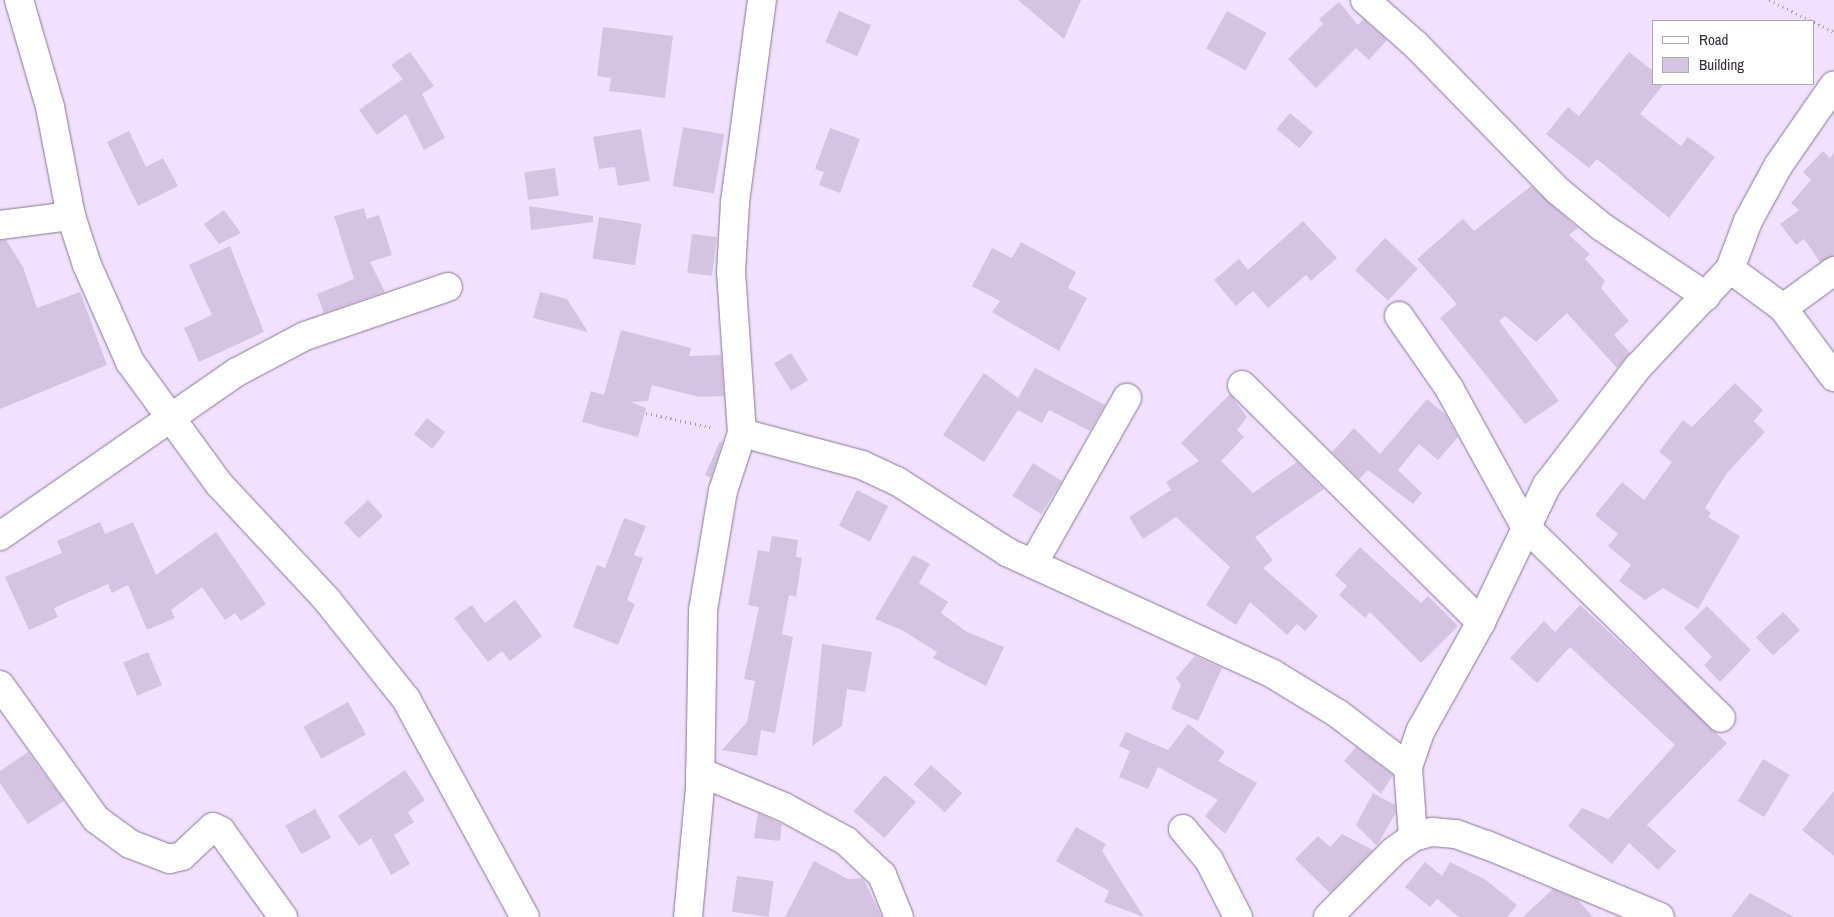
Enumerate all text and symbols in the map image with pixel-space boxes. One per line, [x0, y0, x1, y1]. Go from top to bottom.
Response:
legend [1652, 20, 1814, 85]
text: Road [1699, 29, 1728, 50]
text: Building [1699, 54, 1744, 75]

